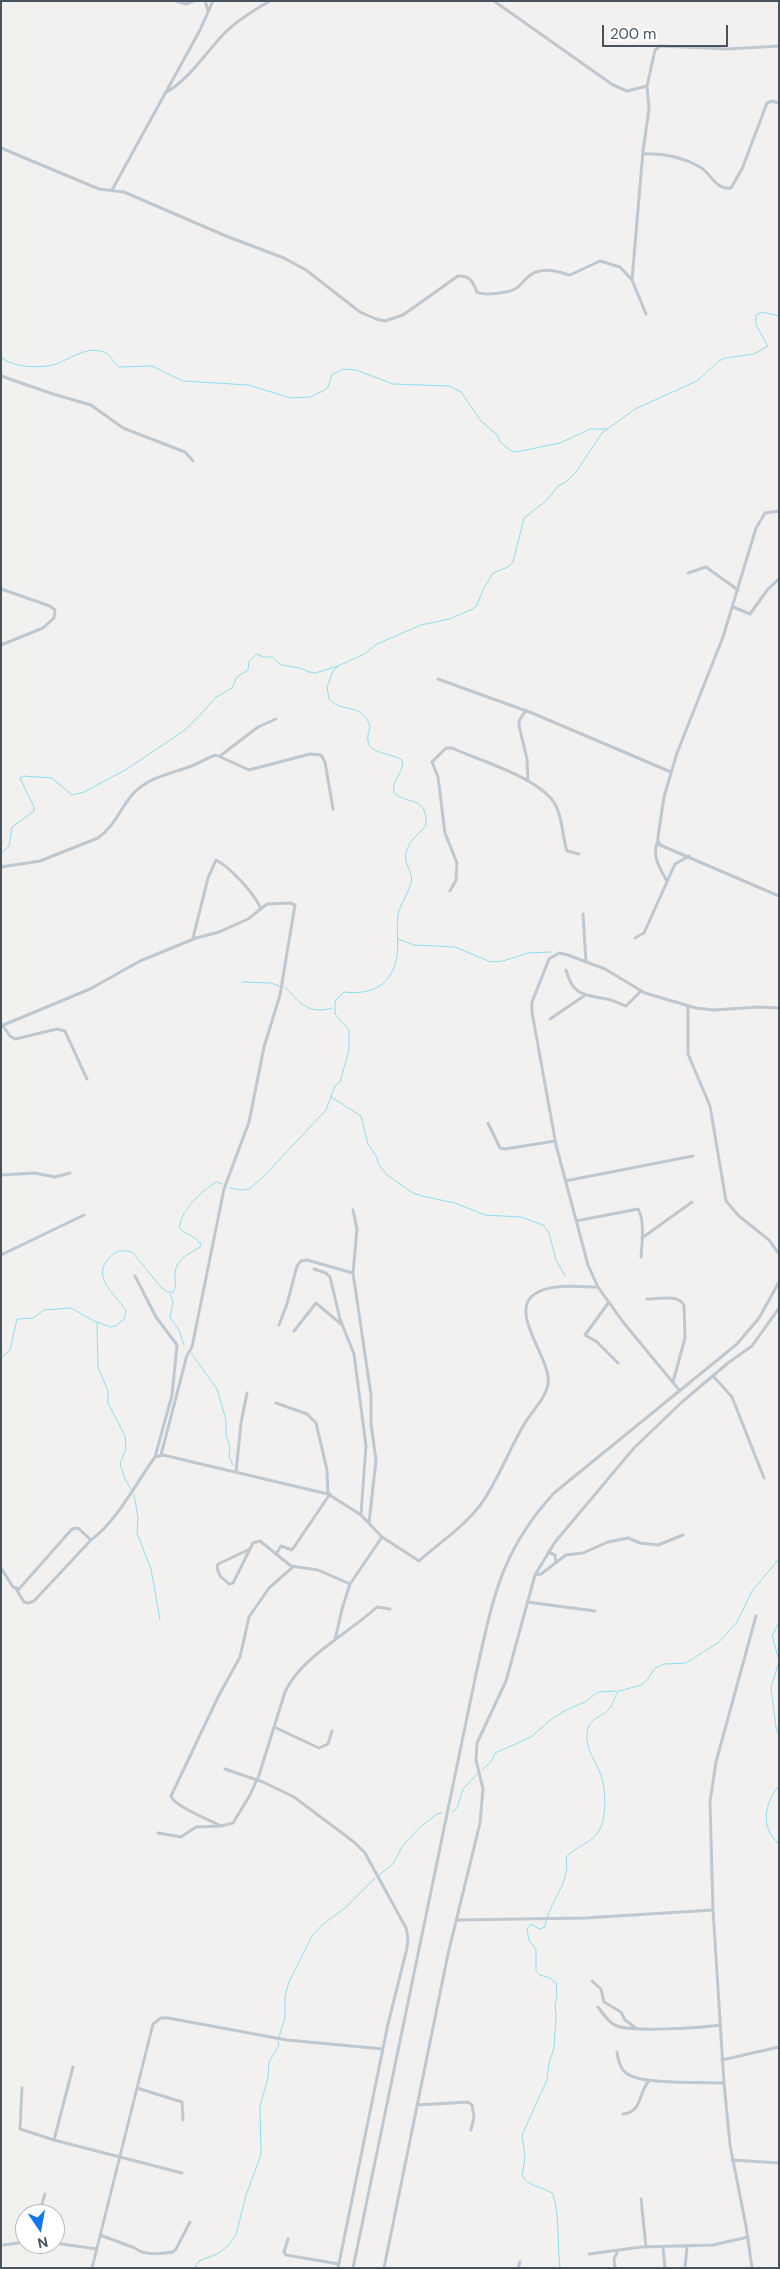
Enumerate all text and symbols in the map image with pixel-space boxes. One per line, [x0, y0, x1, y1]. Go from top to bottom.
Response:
scale bar [605, 15, 731, 47]
text: 200 m [610, 24, 656, 44]
north arrow [15, 2204, 65, 2254]
text: N [36, 2233, 50, 2253]

